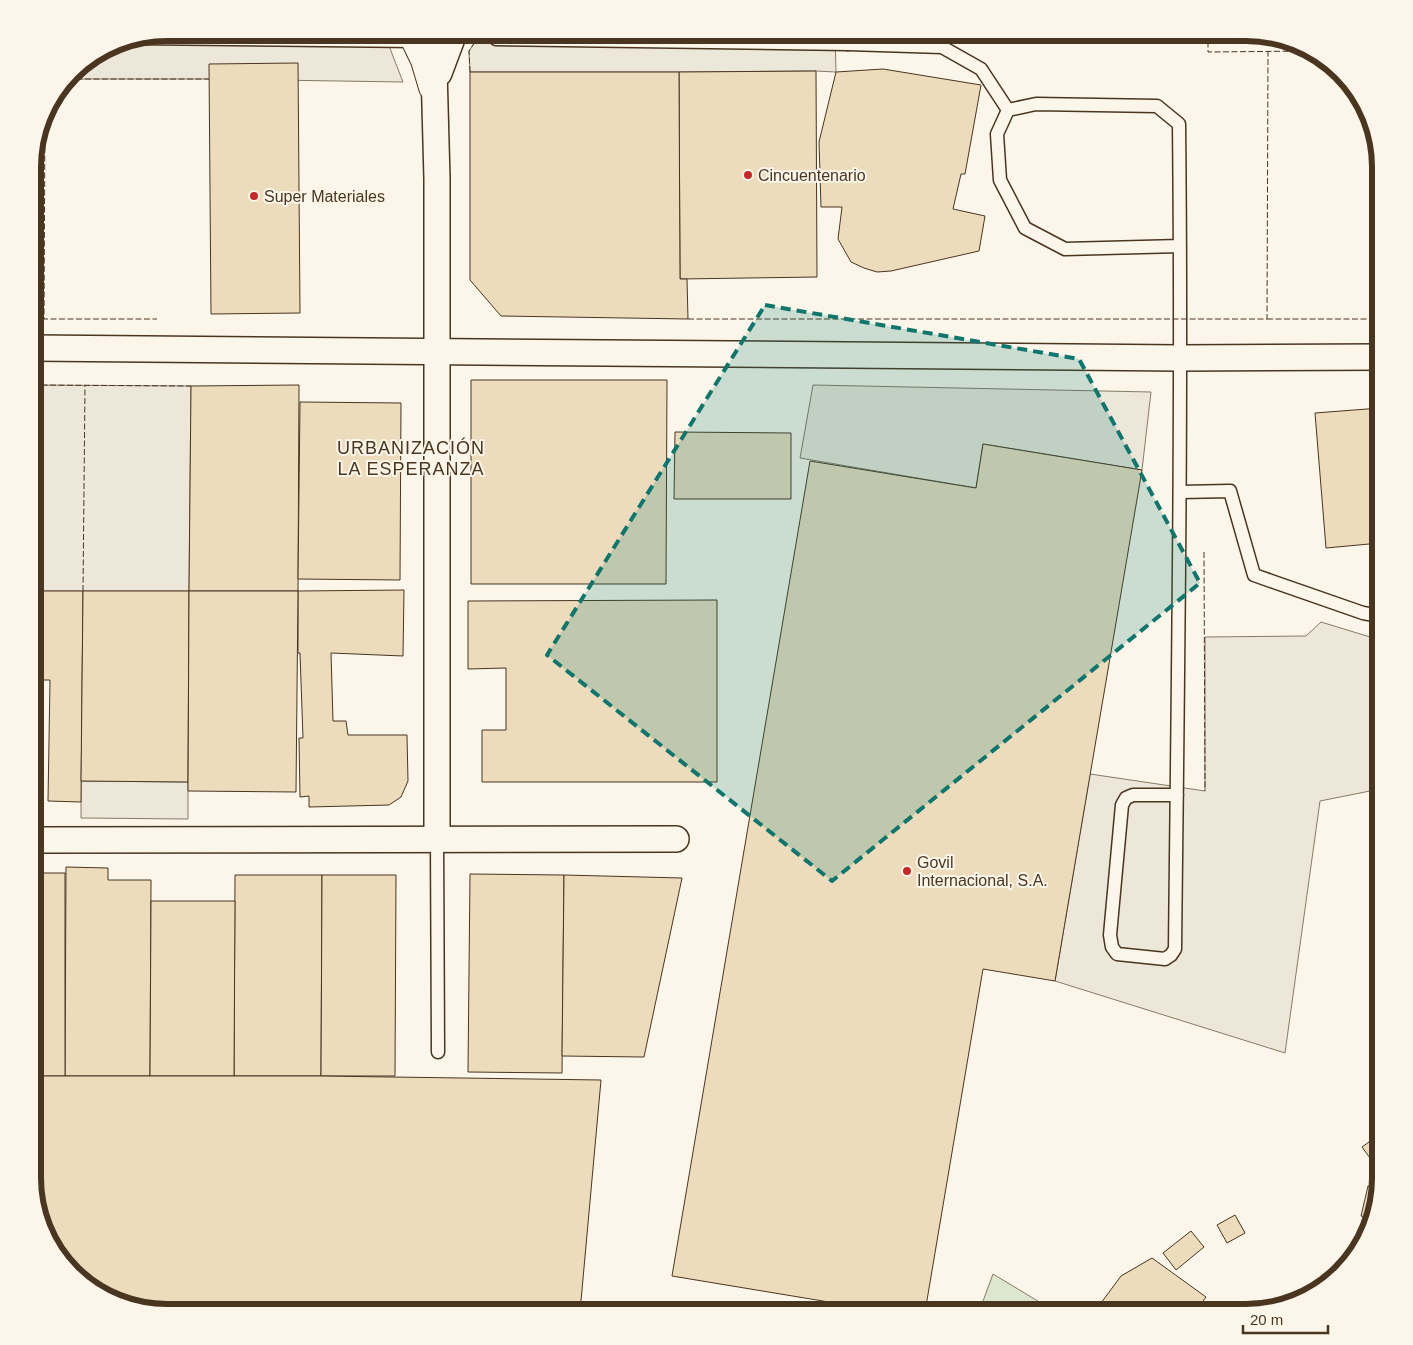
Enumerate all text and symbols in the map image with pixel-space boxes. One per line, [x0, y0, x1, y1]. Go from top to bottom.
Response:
place label: Cincuentenario [758, 167, 866, 184]
marker: Cincuentenario [742, 169, 754, 181]
place label: Super Materiales [264, 188, 385, 205]
marker: Super Materiales [248, 190, 260, 202]
district label: URBANIZACIÓN LA ESPERANZA [337, 437, 485, 479]
place label: Govil Internacional, S.A. [917, 854, 1048, 889]
marker: Govil Internacional, S.A. [901, 865, 913, 877]
scale bar [1243, 1302, 1328, 1334]
text: 20 m [1250, 1311, 1283, 1328]

